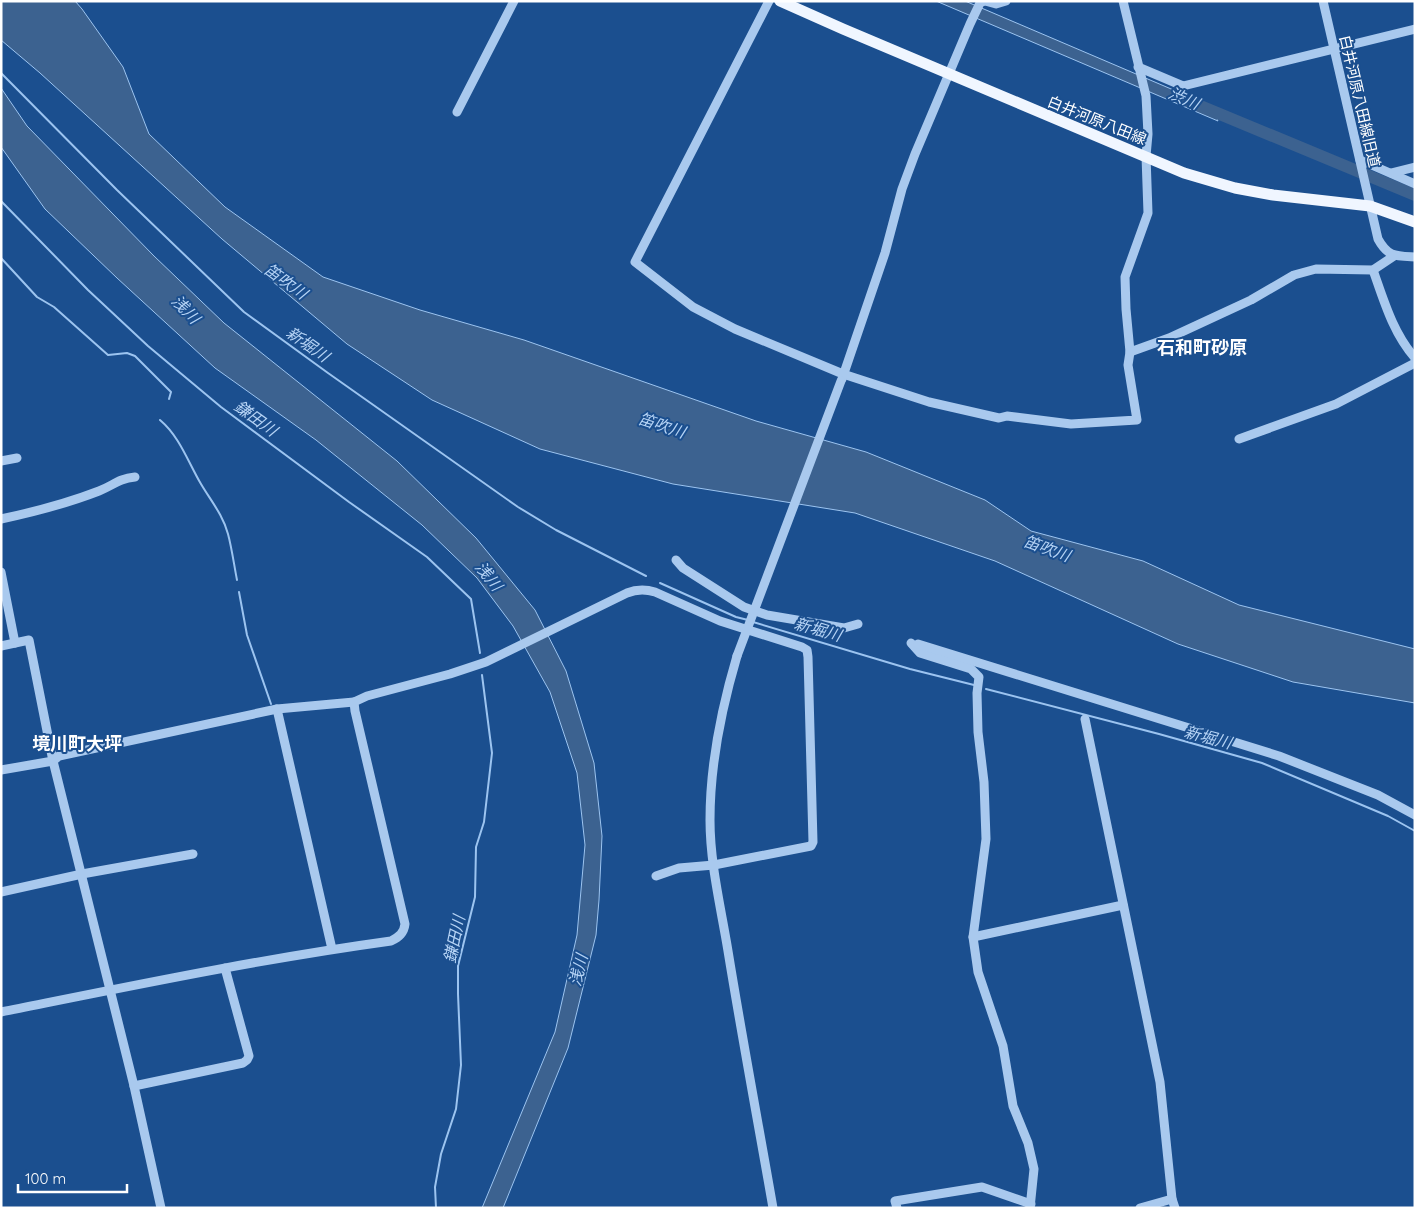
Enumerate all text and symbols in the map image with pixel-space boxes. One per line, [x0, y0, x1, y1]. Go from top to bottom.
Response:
street label: 白井河原八田線旧道 [1336, 33, 1384, 169]
water label: 渋川 [1165, 83, 1204, 114]
street label: 白井河原八田線 [1045, 92, 1149, 148]
water label: 笛吹川 [261, 259, 313, 304]
water label: 浅川 [168, 291, 206, 329]
water label: 新堀川 [283, 322, 335, 367]
district label: 石和町砂原 [1157, 336, 1247, 359]
water label: 鎌田川 [231, 396, 283, 441]
water label: 笛吹川 [636, 408, 690, 443]
water label: 笛吹川 [1021, 530, 1075, 566]
water label: 浅川 [471, 557, 508, 596]
water label: 新堀川 [792, 613, 846, 646]
water label: 新堀川 [1182, 721, 1236, 753]
district label: 境川町大坪 [32, 732, 122, 755]
water label: 鎌田川 [439, 911, 469, 965]
water label: 浅川 [564, 950, 592, 988]
scale bar [18, 1162, 126, 1194]
text: 100 m [25, 1169, 66, 1188]

